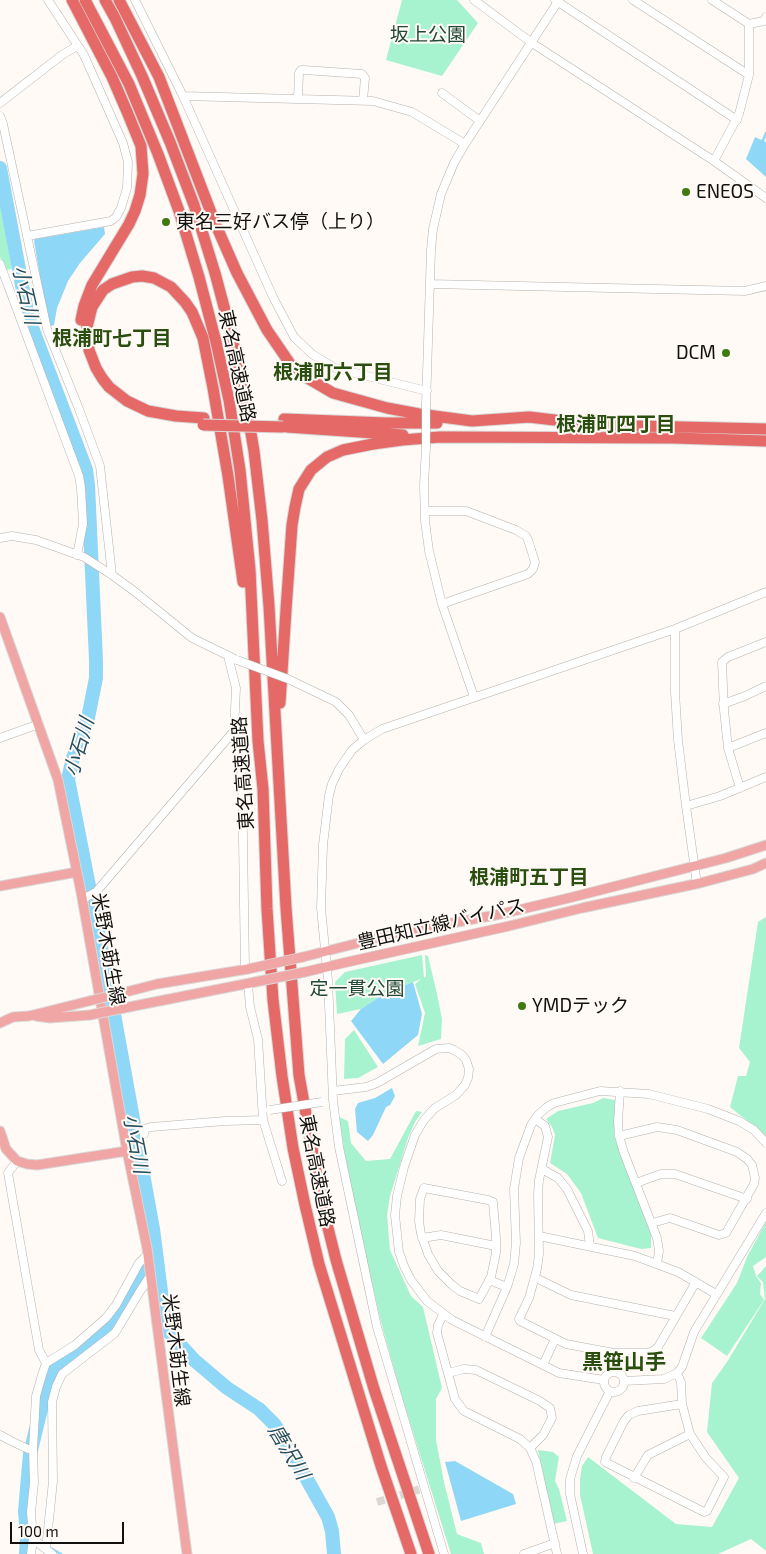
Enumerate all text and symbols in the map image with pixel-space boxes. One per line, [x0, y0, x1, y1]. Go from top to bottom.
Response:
park label: 坂上公園 [390, 24, 466, 46]
place label: ENEOS [696, 181, 754, 203]
marker: ENEOS [680, 186, 692, 198]
place label: 東名三好バス停（上り） [176, 211, 385, 233]
marker: 東名三好バス停（上り） [160, 216, 172, 228]
water label: 小石川 [8, 263, 44, 327]
street label: 東名高速道路 [214, 308, 260, 424]
district label: 根浦町七丁目 [52, 326, 172, 350]
place label: DCM [676, 342, 716, 364]
marker: DCM [720, 347, 732, 359]
district label: 根浦町六丁目 [273, 360, 393, 384]
district label: 根浦町四丁目 [556, 412, 676, 436]
water label: 小石川 [59, 715, 99, 779]
street label: 東名高速道路 [228, 715, 258, 831]
district label: 根浦町五丁目 [469, 865, 589, 889]
street label: 米野木莇生線 [87, 891, 129, 1007]
street label: 豊田知立線バイパス [355, 894, 527, 954]
park label: 定一貫公園 [310, 978, 404, 1000]
place label: YMDテック [532, 995, 629, 1017]
marker: YMDテック [516, 1000, 528, 1012]
water label: 小石川 [118, 1112, 154, 1176]
street label: 東名高速道路 [295, 1113, 339, 1229]
street label: 米野木莇生線 [158, 1292, 194, 1408]
district label: 黒笹山手 [582, 1349, 666, 1375]
water label: 唐沢川 [263, 1420, 315, 1484]
scale bar [12, 1512, 126, 1544]
text: 100 m [18, 1522, 59, 1540]

